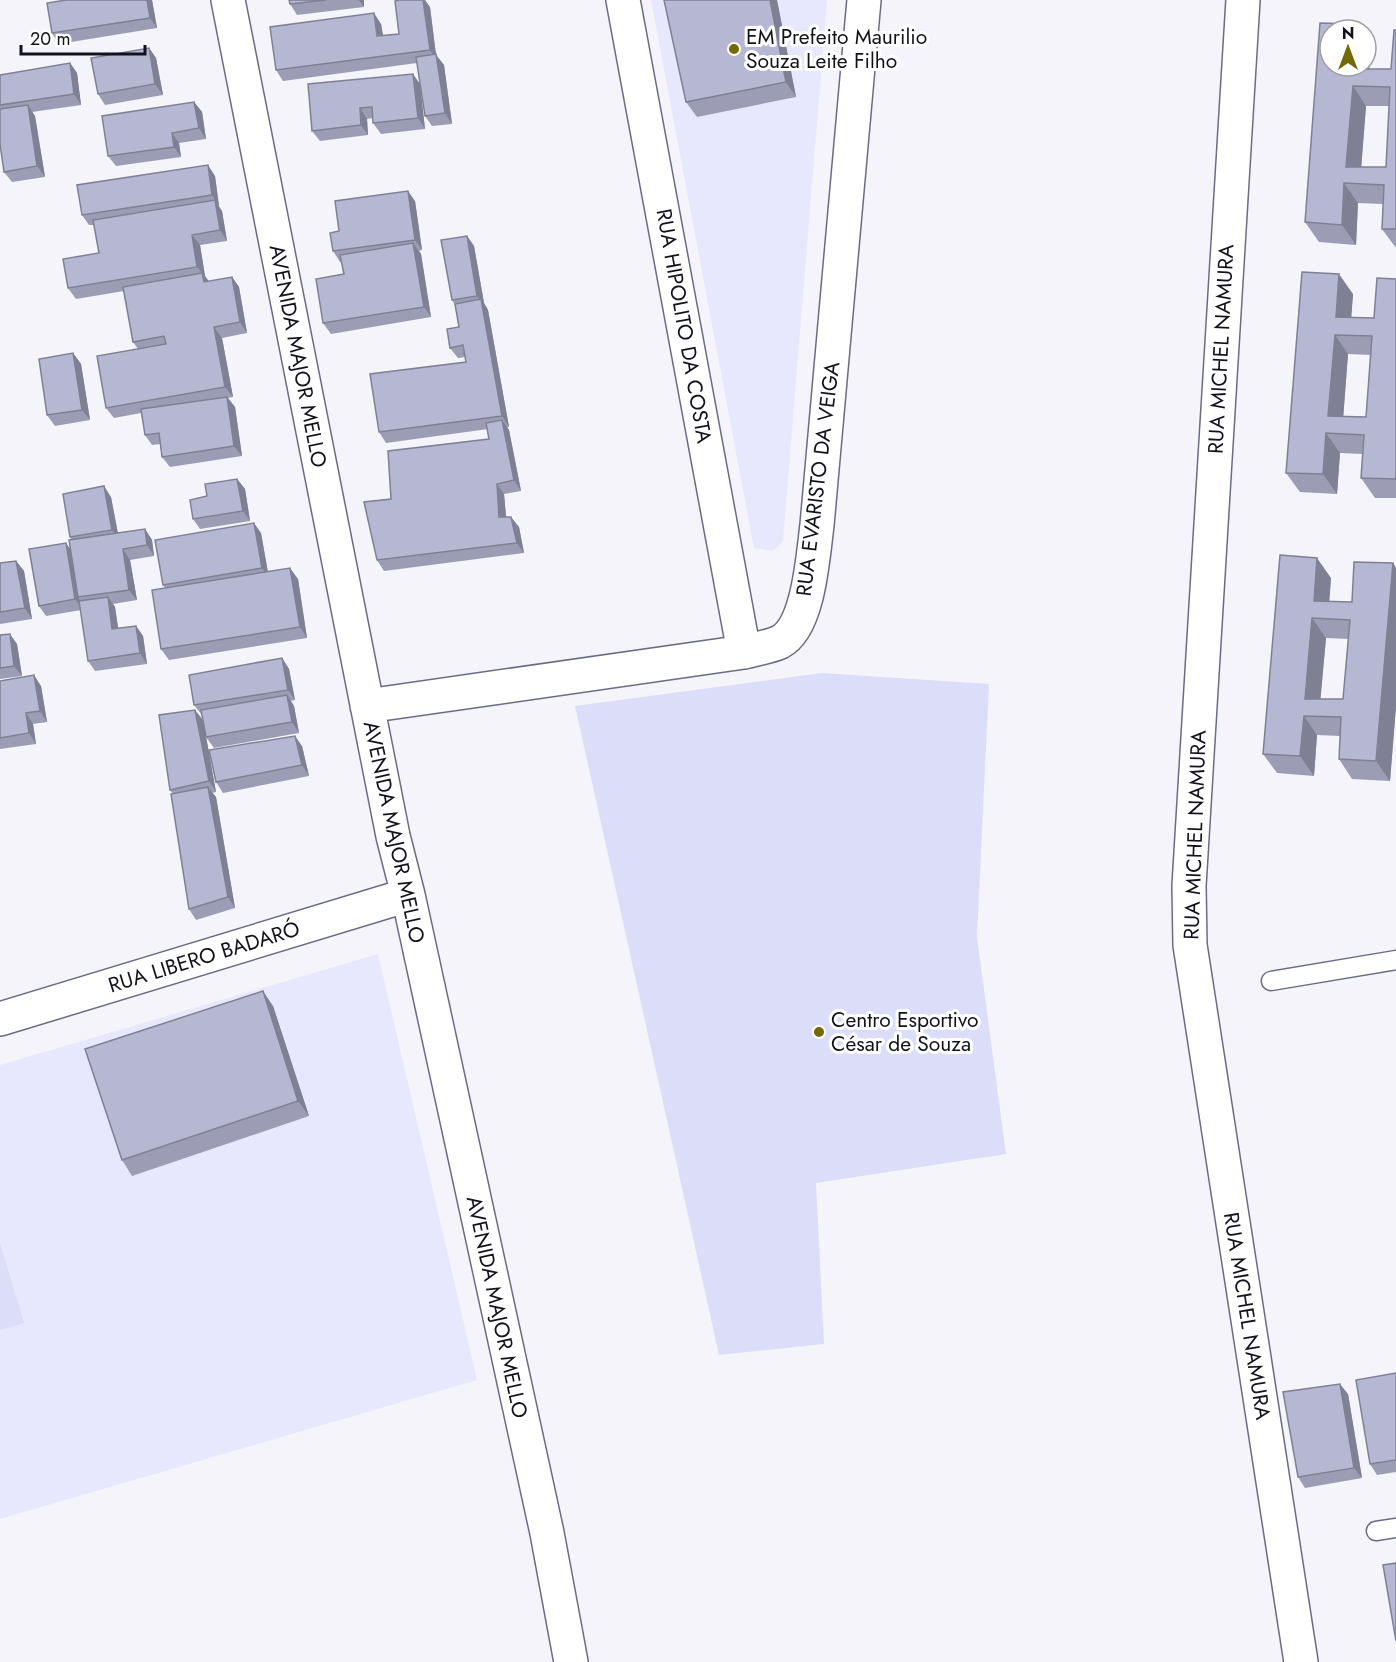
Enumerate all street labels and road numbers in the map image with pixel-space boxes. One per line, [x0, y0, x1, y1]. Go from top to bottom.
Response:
street label: RUA HIPOLITO DA COSTA [649, 207, 719, 446]
street label: AVENIDA MAJOR MELLO [262, 242, 334, 470]
street label: RUA MICHEL NAMURA [1201, 243, 1241, 455]
street label: RUA EVARISTO DA VEIGA [789, 360, 847, 598]
street label: AVENIDA MAJOR MELLO [356, 718, 432, 946]
street label: RUA MICHEL NAMURA [1176, 729, 1214, 940]
street label: RUA LIBERO BADARÓ [105, 914, 303, 1000]
street label: AVENIDA MAJOR MELLO [459, 1193, 535, 1421]
street label: RUA MICHEL NAMURA [1216, 1210, 1278, 1422]

